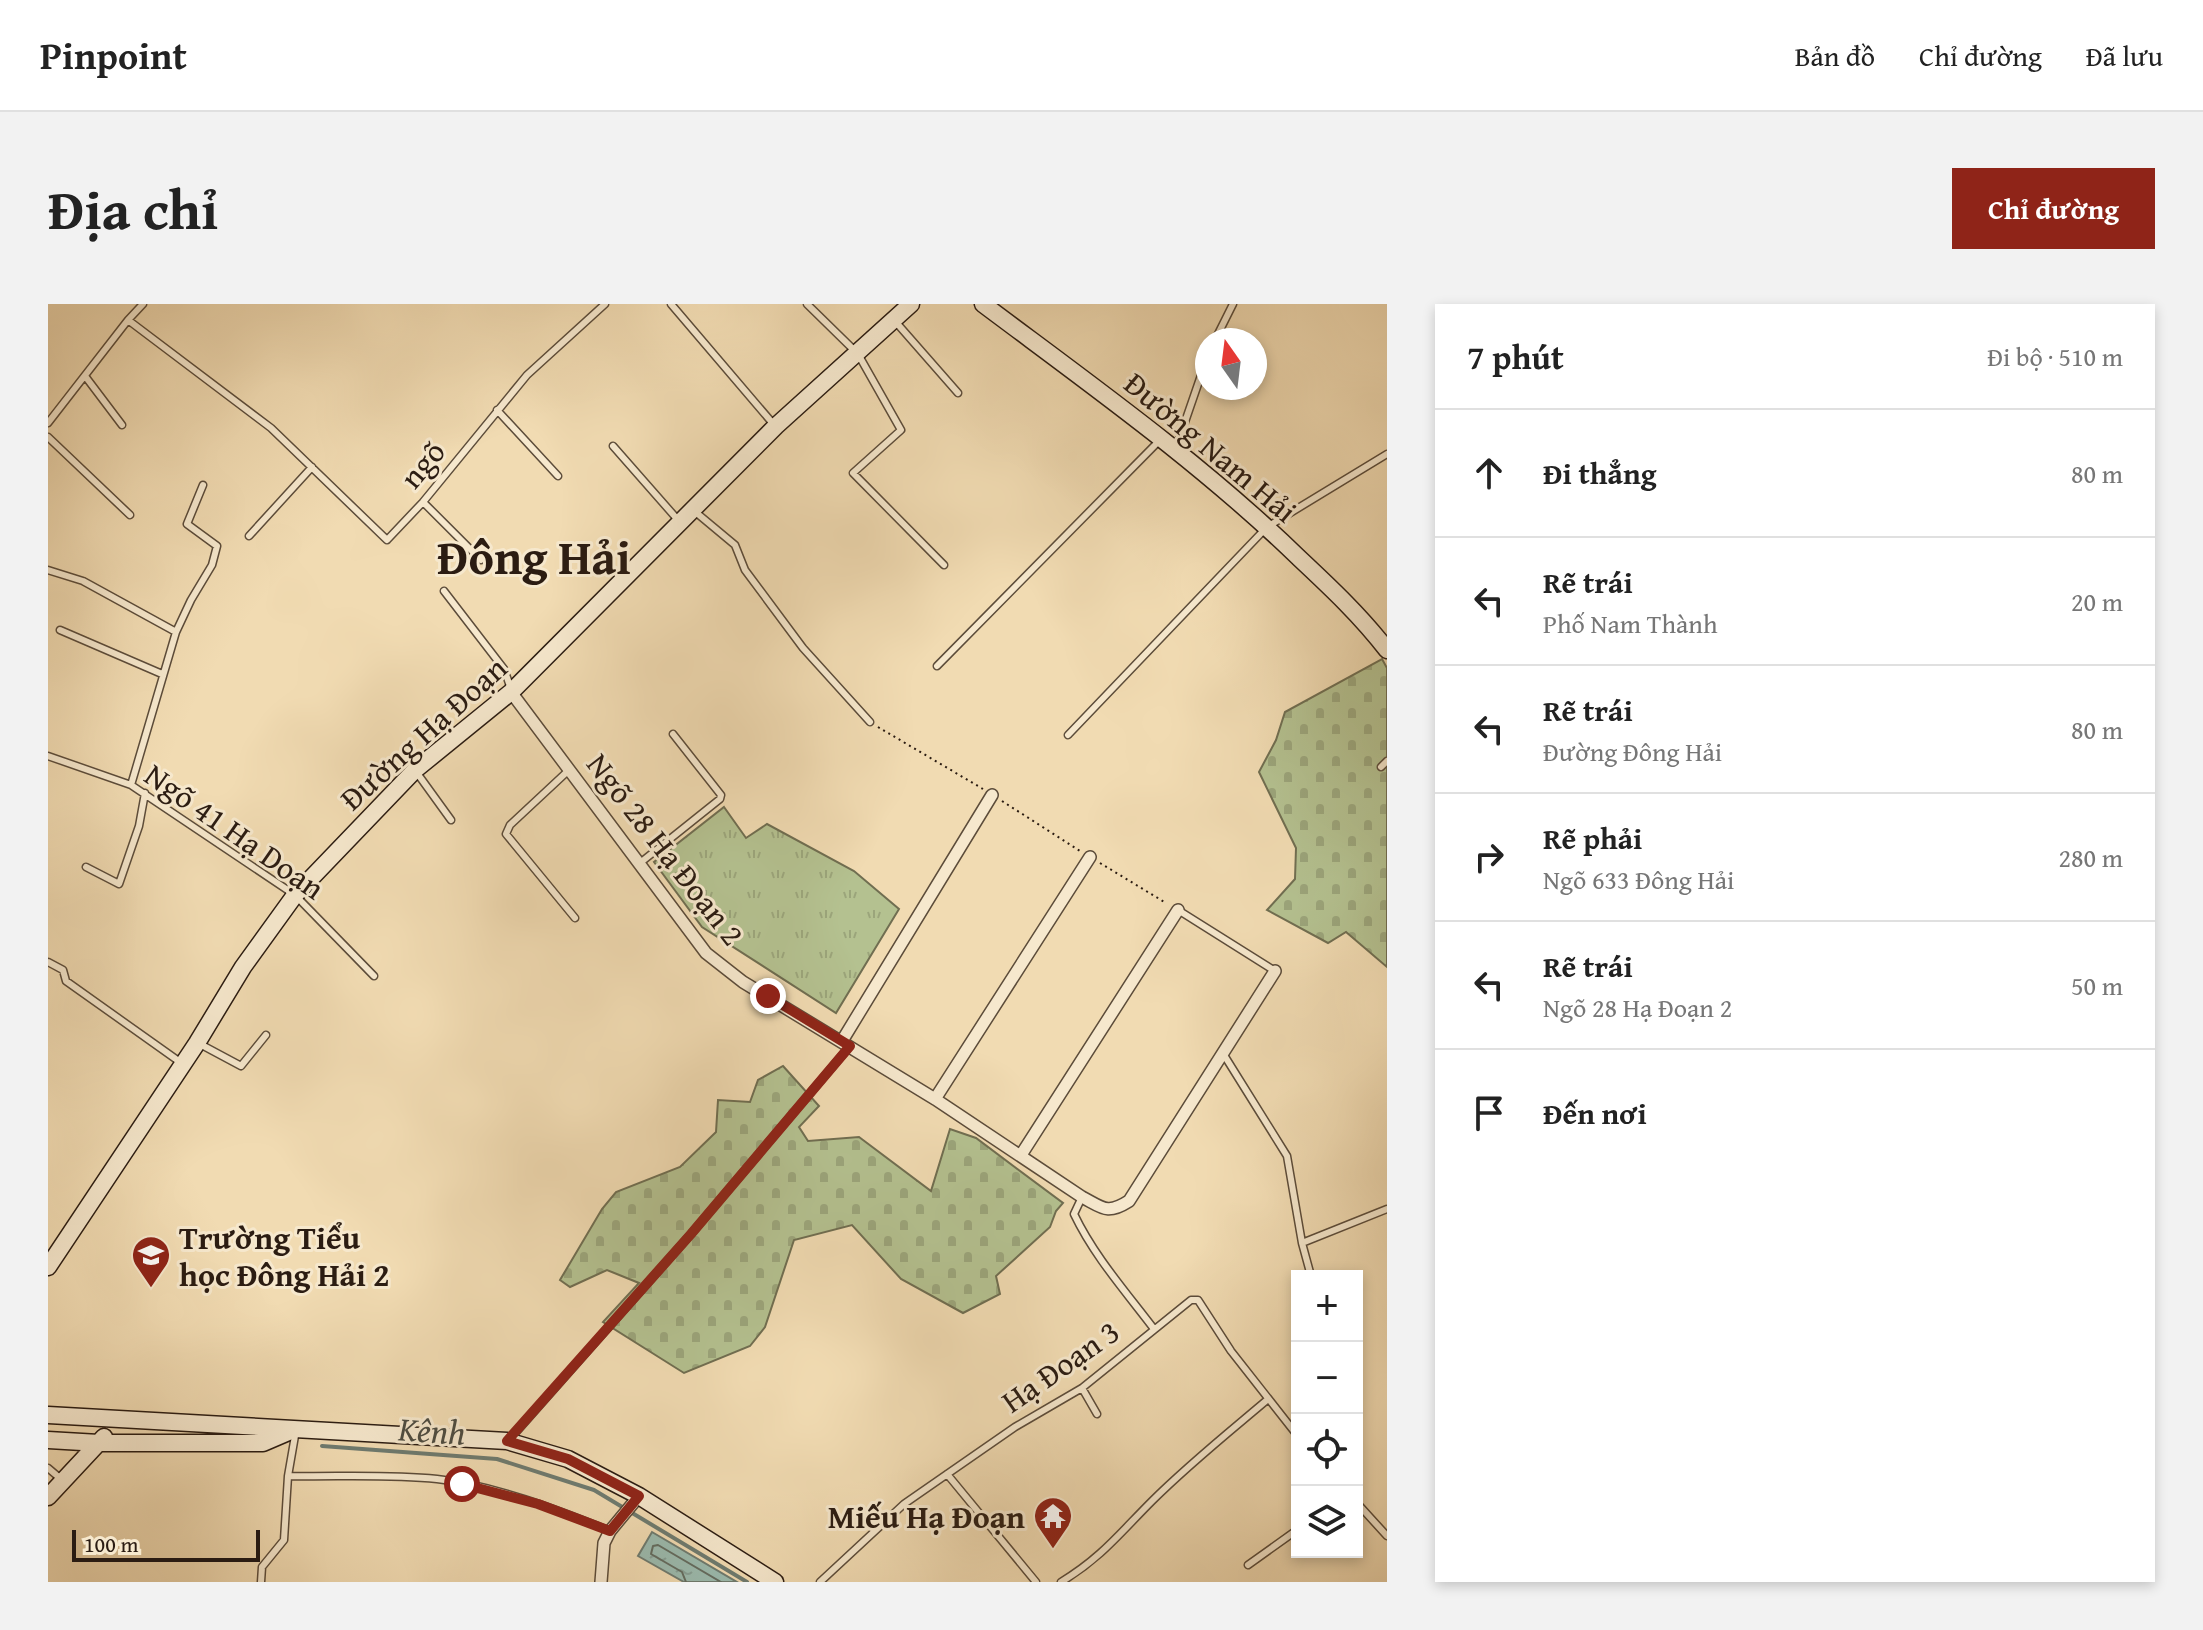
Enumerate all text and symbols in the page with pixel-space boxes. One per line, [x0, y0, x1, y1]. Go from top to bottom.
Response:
text: Pinpoint [40, 27, 187, 83]
text: Bản đồ [1795, 35, 1875, 76]
text: Chỉ đường [1919, 35, 2042, 76]
text: Đã lưu [2086, 35, 2163, 76]
text: Địa chỉ [48, 167, 218, 250]
button: Chỉ đường [1952, 168, 2155, 249]
north arrow [1195, 328, 1267, 400]
text: 7 phút [1467, 332, 1564, 381]
text: Đi bộ · 510 m [1987, 337, 2123, 376]
street label: Đường Nam Hải [1114, 361, 1308, 533]
street label: ngõ [388, 430, 456, 498]
icon: ahead [1467, 451, 1511, 495]
text: Đi thẳng [1543, 451, 1656, 495]
text: 80 m [2071, 454, 2123, 493]
district label: Đông Hải [437, 521, 631, 592]
text: Rẽ trái [1543, 560, 1633, 604]
icon: left [1467, 579, 1511, 623]
text: 20 m [2071, 582, 2123, 621]
text: Phố Nam Thành [1543, 604, 1717, 643]
street label: Đường Hạ Đoạn [329, 645, 517, 821]
text: Rẽ trái [1543, 688, 1633, 732]
icon: left [1467, 707, 1511, 751]
text: 80 m [2071, 710, 2123, 749]
text: Đường Đông Hải [1543, 732, 1722, 771]
street label: Ngõ 28 Hạ Đoạn 2 [576, 743, 756, 955]
street label: Ngõ 41 Hạ Doạn [135, 751, 335, 911]
text: Rẽ phải [1543, 816, 1642, 860]
icon: right [1467, 835, 1511, 879]
text: 280 m [2058, 838, 2123, 877]
text: Ngõ 633 Đông Hải [1543, 860, 1734, 899]
text: Rẽ trái [1543, 944, 1633, 988]
icon: left [1467, 963, 1511, 1007]
text: 50 m [2071, 966, 2123, 1005]
route end [750, 978, 786, 1014]
text: Ngõ 28 Hạ Đoạn 2 [1543, 988, 1732, 1027]
icon: arrive [1467, 1091, 1511, 1135]
text: Đến nơi [1543, 1091, 1647, 1135]
place label: Trường Tiểu học Đông Hải 2 [179, 1214, 390, 1298]
school or university icon: Trường Tiểu học Đông Hải 2 [130, 1234, 172, 1289]
map controls [1291, 1270, 1363, 1558]
button: + [1291, 1270, 1363, 1342]
street label: Hạ Đoạn 3 [991, 1308, 1129, 1424]
button: − [1291, 1342, 1363, 1414]
water label: Kênh [396, 1403, 467, 1457]
button: locate [1291, 1414, 1363, 1486]
route start [444, 1466, 480, 1502]
button: layers [1291, 1486, 1363, 1558]
place label: Miếu Hạ Đoạn [828, 1493, 1025, 1540]
temple icon: Miếu Hạ Đoạn [1032, 1495, 1074, 1550]
scale bar [72, 1526, 260, 1562]
text: 100 m [84, 1528, 139, 1560]

